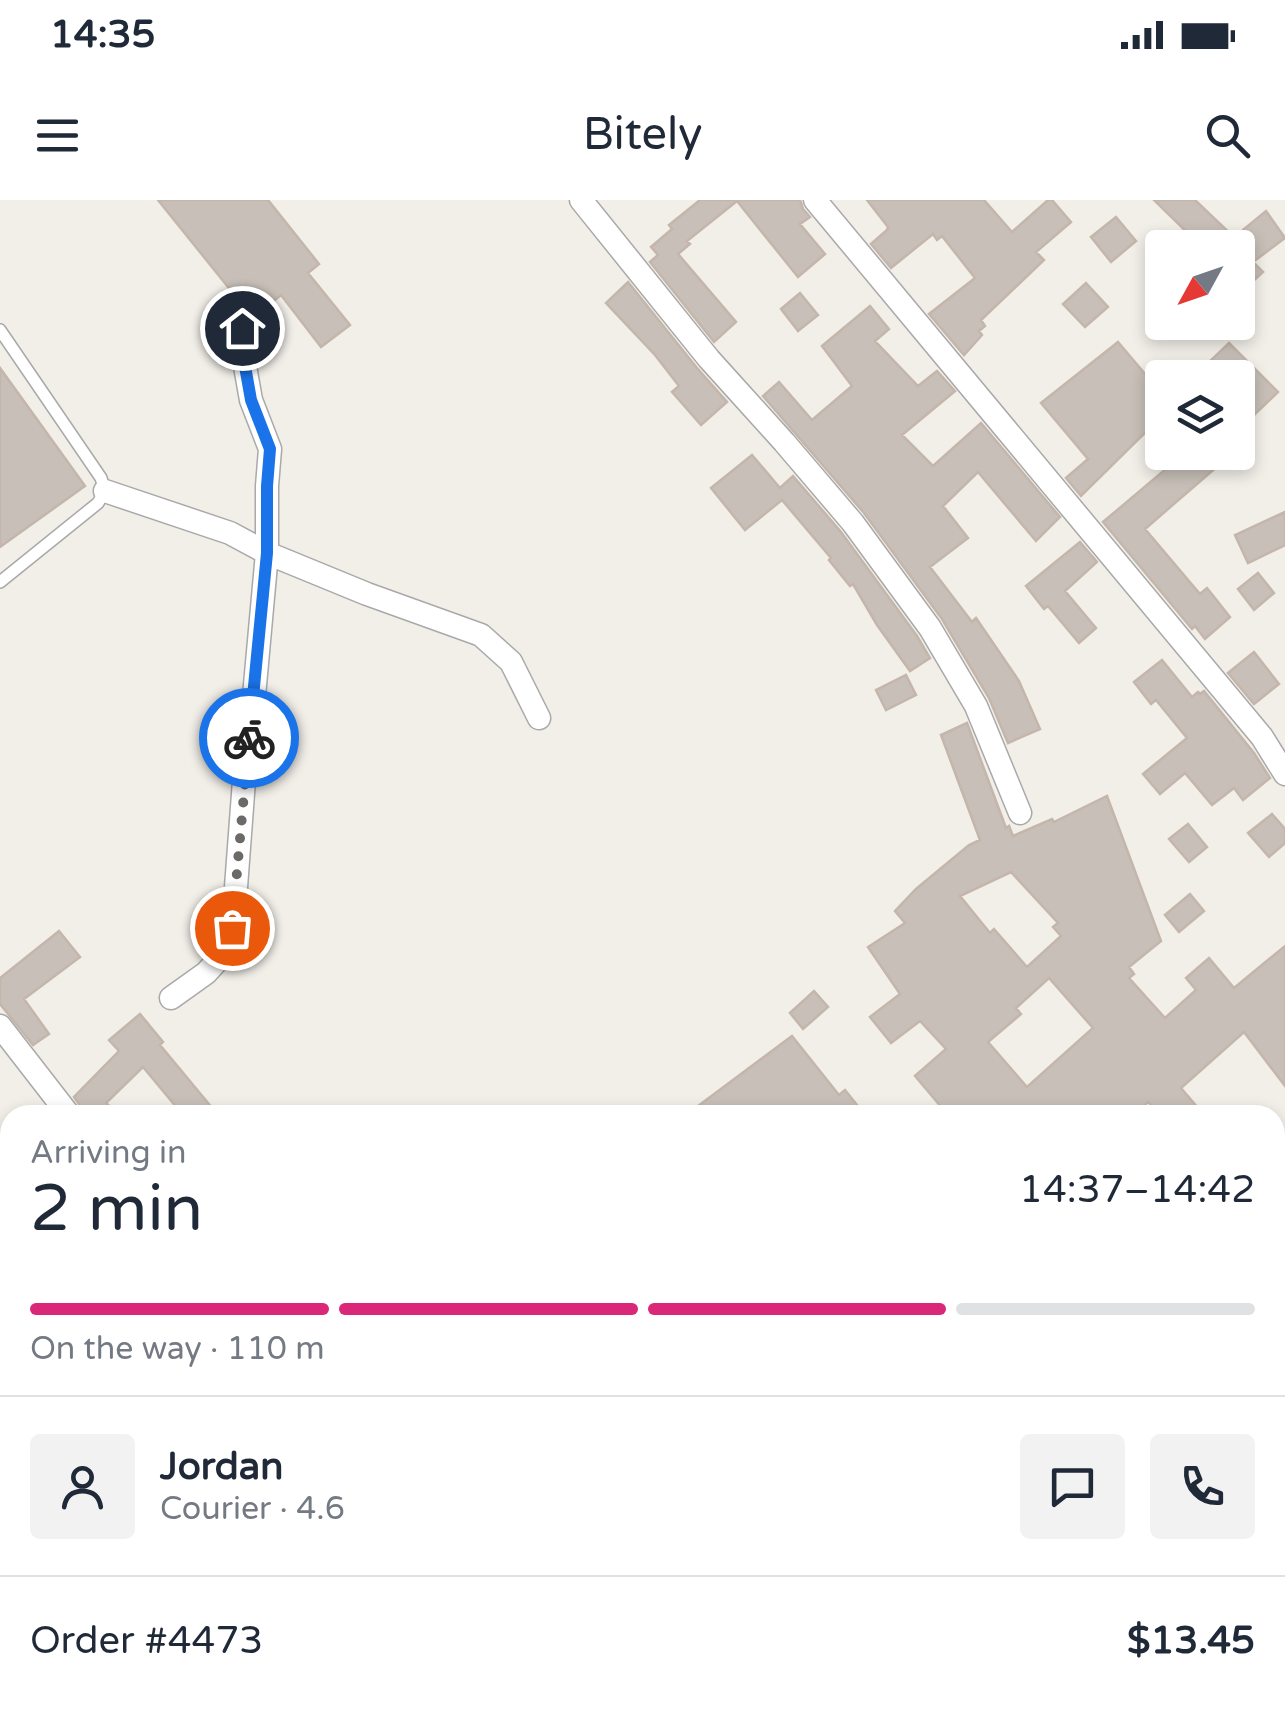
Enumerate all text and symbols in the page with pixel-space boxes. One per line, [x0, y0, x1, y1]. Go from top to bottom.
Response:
text: 14:35 [50, 12, 155, 58]
icon: menu [30, 108, 85, 163]
text: Bitely [583, 108, 702, 162]
icon: search [1200, 108, 1255, 163]
north arrow [1145, 230, 1255, 340]
map controls [1145, 230, 1255, 470]
pin [200, 286, 285, 371]
icon: home [215, 301, 270, 356]
button: layers [1145, 360, 1255, 470]
courier [199, 688, 299, 788]
icon: bike [222, 711, 277, 766]
pin [190, 886, 275, 971]
icon: bag [205, 901, 260, 956]
text: Arriving in [30, 1134, 187, 1172]
text: 14:37–14:42 [1019, 1167, 1255, 1213]
text: 2 min [30, 1170, 203, 1249]
text: On the way · 110 m [30, 1330, 325, 1368]
button: person [30, 1434, 135, 1539]
button: chat [1020, 1434, 1125, 1539]
button: phone [1150, 1434, 1255, 1539]
text: Jordan [160, 1444, 283, 1490]
text: Courier · 4.6 [160, 1490, 345, 1528]
text: Order #4473 [30, 1618, 263, 1664]
text: $13.45 [1127, 1618, 1255, 1664]

